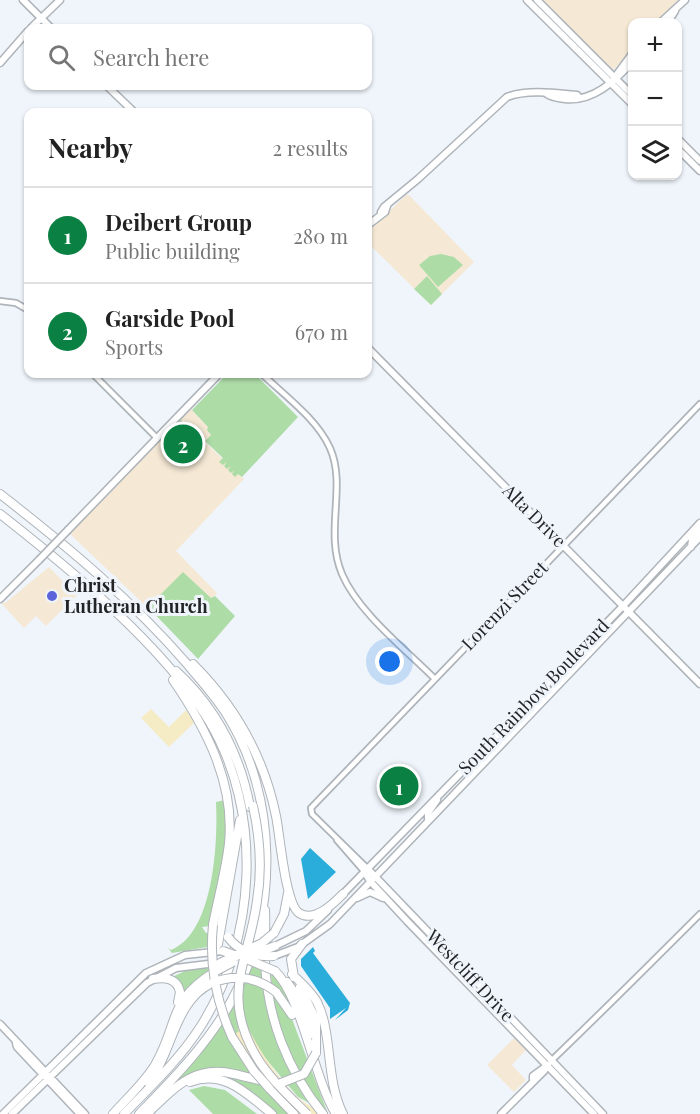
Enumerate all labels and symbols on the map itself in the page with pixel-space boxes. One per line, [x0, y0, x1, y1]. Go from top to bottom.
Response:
pin: 2 [164, 422, 202, 466]
street label: Alta Drive [497, 478, 572, 552]
street label: Lorenzi Street [456, 555, 553, 655]
place label: Christ Lutheran Church [64, 573, 208, 618]
marker: Christ Lutheran Church [45, 589, 59, 603]
street label: South Rainbow Boulevard [453, 613, 614, 779]
your location [375, 647, 404, 676]
pin: 1 [380, 764, 418, 808]
street label: Westcliff Drive [421, 923, 520, 1027]

